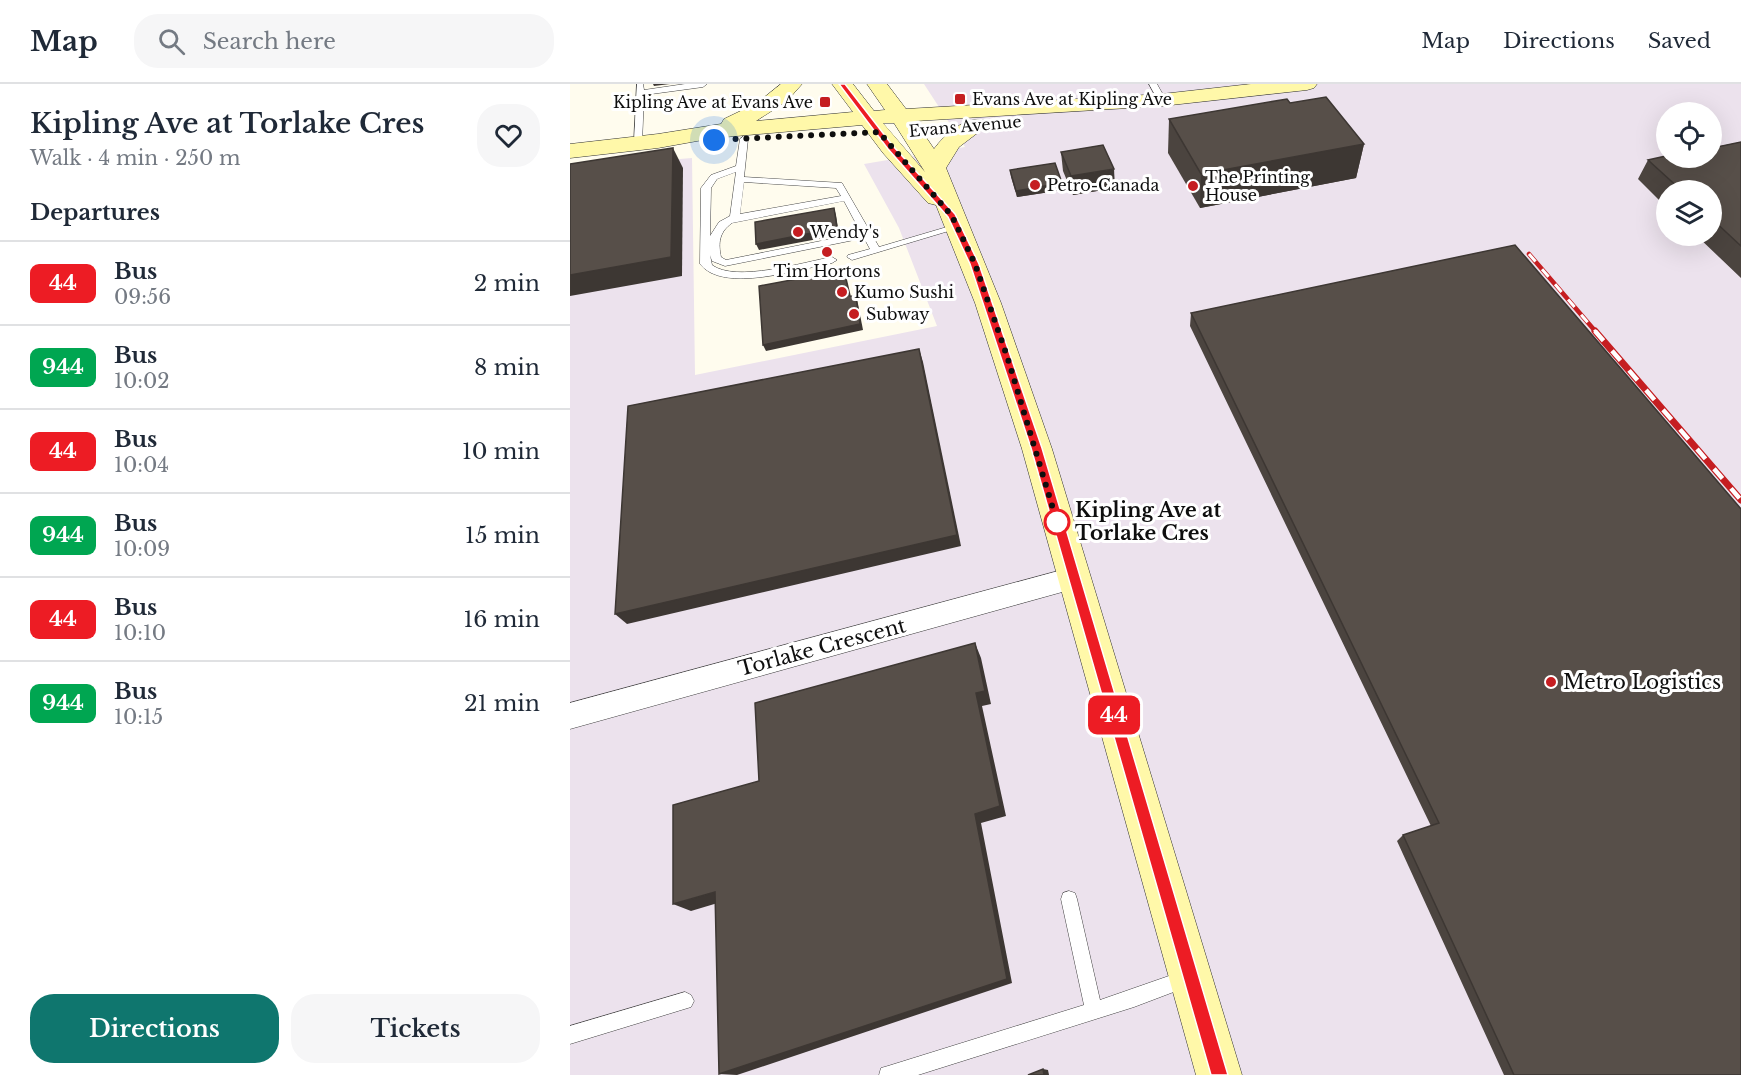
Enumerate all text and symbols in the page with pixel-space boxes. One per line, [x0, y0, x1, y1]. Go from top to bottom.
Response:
search box [134, 14, 554, 68]
text: Map [30, 24, 98, 59]
icon: search [155, 25, 188, 58]
text: Search here [203, 28, 336, 55]
text: Map [1421, 28, 1470, 54]
text: Directions [1503, 28, 1615, 54]
text: Saved [1648, 28, 1711, 54]
place label: Evans Ave at Kipling Ave [972, 89, 1172, 109]
place label: Kipling Ave at Evans Ave [613, 92, 813, 112]
marker: Evans Ave at Kipling Ave [953, 92, 967, 106]
marker: Kipling Ave at Evans Ave [818, 95, 832, 109]
map controls [1656, 102, 1722, 246]
button: locate [1656, 102, 1722, 168]
button: heart [477, 104, 540, 167]
text: Kipling Ave at Torlake Cres [30, 106, 425, 141]
street label: Evans Avenue [908, 111, 1022, 141]
your location [699, 125, 729, 155]
text: Walk · 4 min · 250 m [30, 146, 240, 170]
place label: The Printing House [1205, 167, 1310, 205]
place label: Petro-Canada [1047, 175, 1159, 195]
marker: Petro-Canada [1028, 178, 1042, 192]
marker: The Printing House [1186, 179, 1200, 193]
button: layers [1656, 180, 1722, 246]
text: Departures [30, 199, 160, 226]
place label: Wendy's [809, 222, 879, 242]
marker: Wendy's [791, 225, 805, 239]
marker: Tim Hortons [820, 245, 834, 259]
text: Bus [114, 258, 157, 285]
place label: Tim Hortons [774, 261, 880, 281]
text: 44 [49, 270, 77, 296]
text: 2 min [474, 270, 540, 297]
place label: Kumo Sushi [854, 282, 955, 302]
text: 09:56 [114, 285, 171, 309]
marker: Kumo Sushi [835, 285, 849, 299]
place label: Subway [866, 304, 930, 324]
marker: Subway [847, 307, 861, 321]
text: Bus [114, 342, 157, 369]
text: 944 [42, 354, 84, 380]
text: 8 min [474, 354, 540, 381]
text: 10:02 [114, 369, 170, 393]
text: Bus [114, 426, 157, 453]
text: 44 [49, 438, 77, 464]
text: 10 min [462, 438, 540, 465]
text: 10:04 [114, 453, 169, 477]
place label: Kipling Ave at Torlake Cres [1075, 498, 1222, 545]
marker: Kipling Ave at Torlake Cres [1044, 509, 1070, 535]
text: Bus [114, 510, 157, 537]
text: 944 [42, 522, 84, 548]
text: 15 min [465, 522, 540, 549]
text: 10:09 [114, 537, 170, 561]
text: Bus [114, 594, 157, 621]
text: 44 [49, 606, 77, 632]
text: 16 min [463, 606, 540, 633]
street label: Torlake Crescent [736, 613, 909, 681]
text: 10:10 [114, 621, 166, 645]
place label: Metro Logistics [1563, 670, 1721, 694]
marker: Metro Logistics [1544, 675, 1558, 689]
text: Bus [114, 678, 157, 705]
text: 944 [42, 690, 84, 716]
text: 21 min [464, 690, 540, 717]
line badge: 44 [1087, 696, 1141, 734]
text: 44 [1100, 702, 1128, 728]
text: 10:15 [114, 705, 163, 729]
button: Directions [30, 994, 279, 1063]
button: Tickets [291, 994, 540, 1063]

